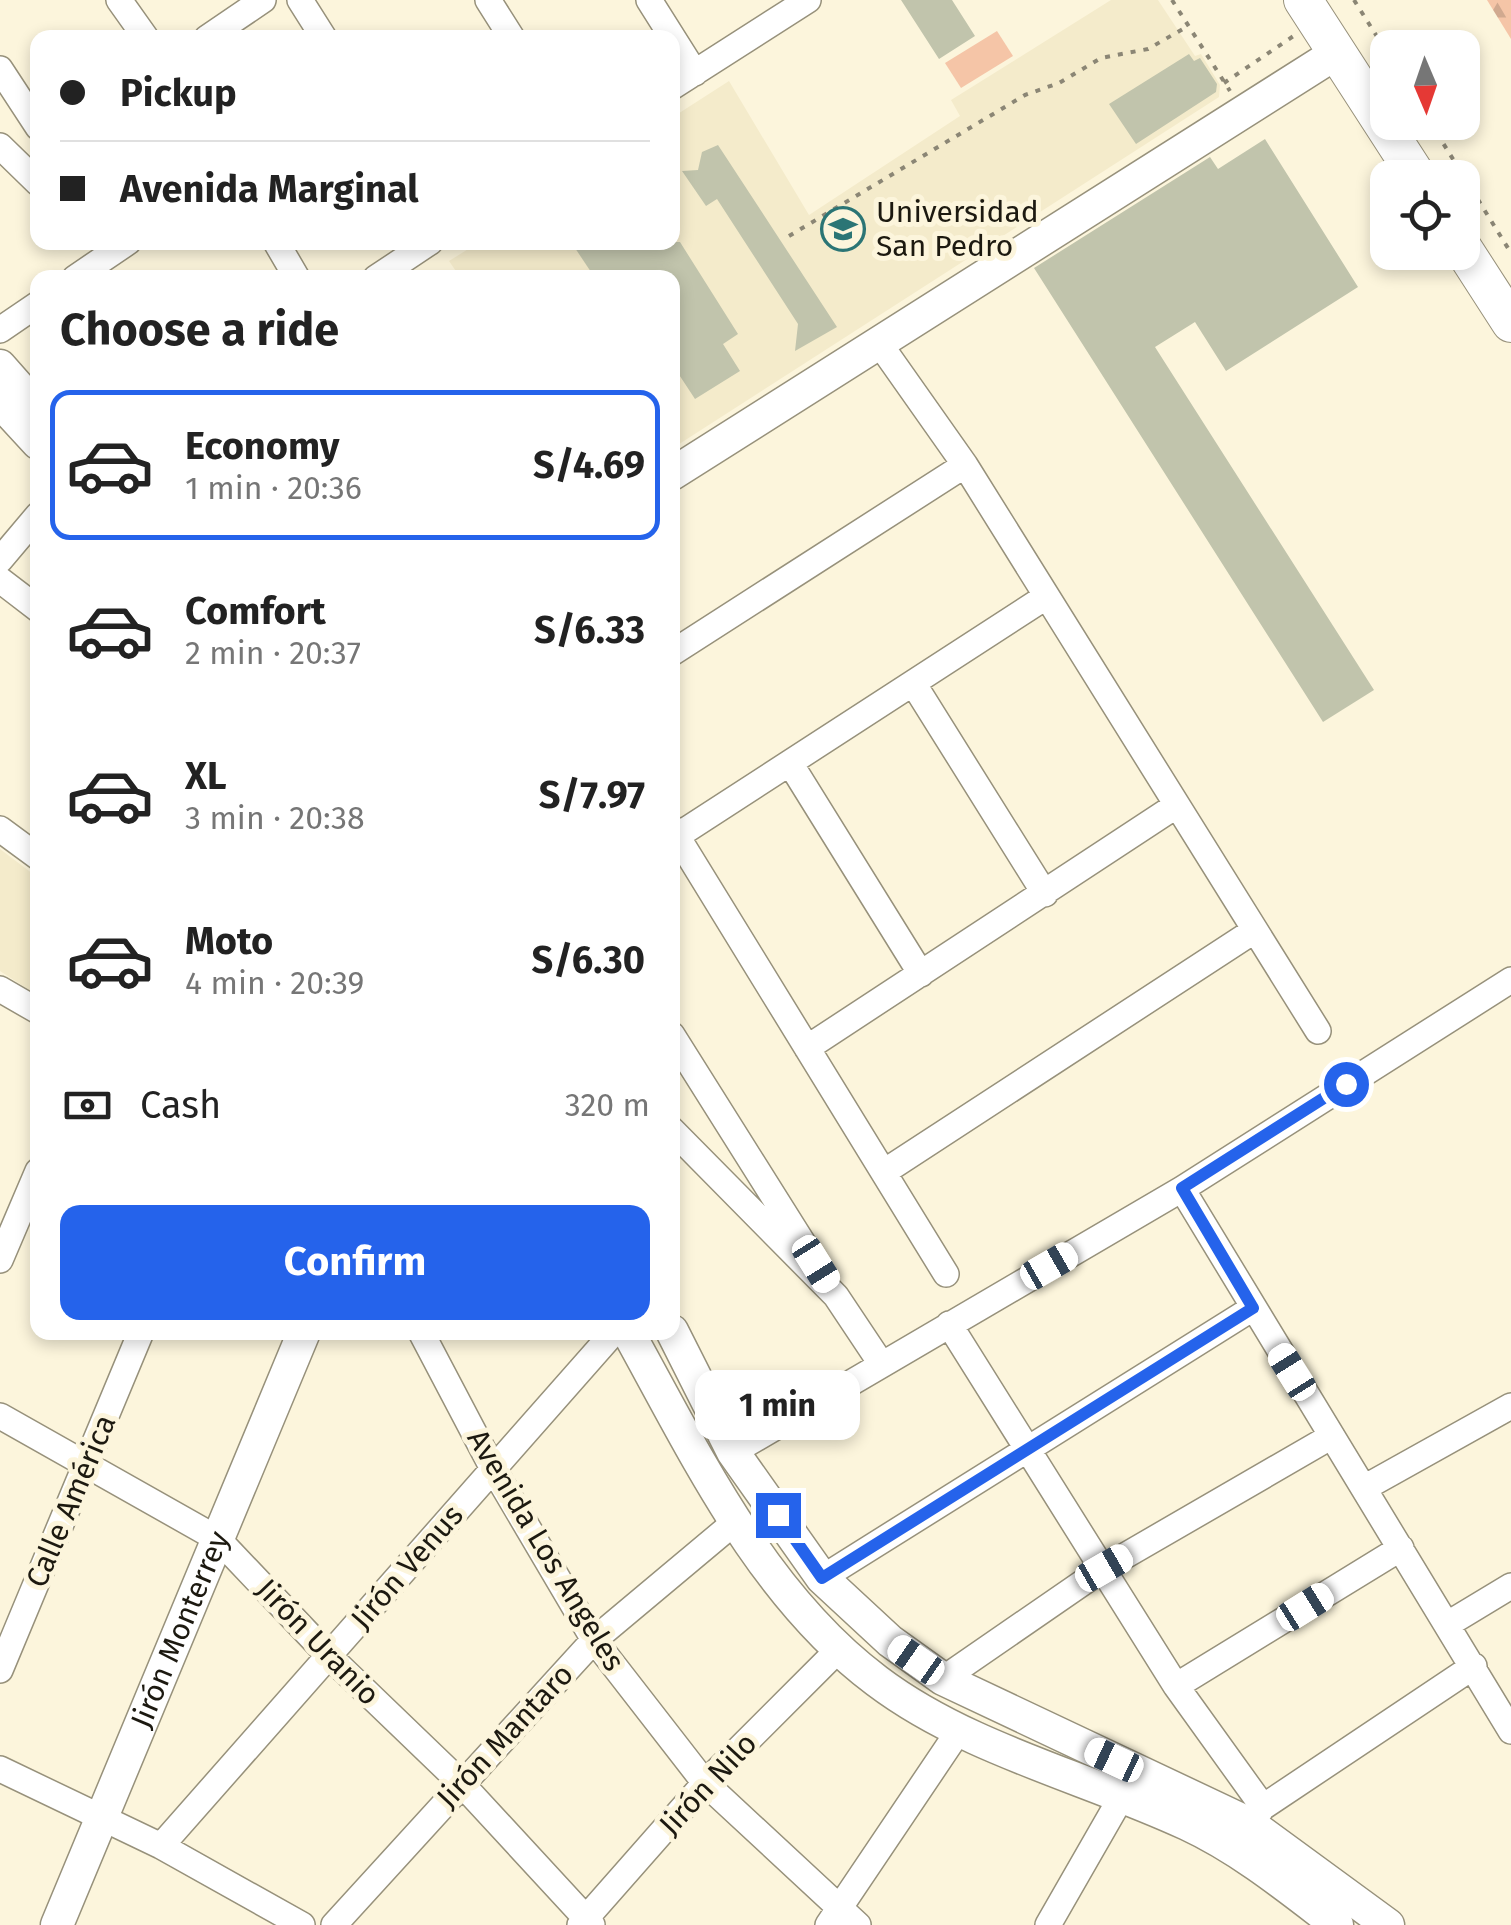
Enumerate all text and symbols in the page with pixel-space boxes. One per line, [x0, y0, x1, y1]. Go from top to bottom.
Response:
north arrow [1370, 30, 1480, 140]
map controls [1370, 30, 1480, 270]
text: Pickup [120, 70, 237, 116]
button: locate [1370, 160, 1480, 270]
text: Avenida Marginal [120, 166, 419, 212]
place label: Universidad San Pedro [876, 194, 1039, 264]
school or university icon: Universidad San Pedro [820, 206, 866, 252]
text: Choose a ride [60, 303, 339, 357]
icon: car [65, 420, 155, 510]
text: Economy [185, 423, 340, 469]
text: S/4.69 [533, 442, 645, 488]
text: 1 min · 20:36 [185, 469, 362, 507]
icon: car [65, 585, 155, 675]
text: Comfort [185, 588, 326, 634]
text: S/6.33 [534, 607, 645, 653]
text: 2 min · 20:37 [185, 634, 361, 672]
icon: car [65, 750, 155, 840]
text: XL [185, 753, 227, 799]
text: S/7.97 [539, 772, 645, 818]
text: 3 min · 20:38 [185, 799, 365, 837]
icon: car [65, 915, 155, 1005]
text: Moto [185, 918, 273, 964]
text: S/6.30 [531, 937, 645, 983]
text: 4 min · 20:39 [185, 964, 364, 1002]
route start [1324, 1062, 1369, 1107]
icon: cash [60, 1078, 115, 1133]
text: Cash [140, 1082, 221, 1128]
text: 320 m [565, 1086, 650, 1124]
button: Confirm [60, 1205, 650, 1320]
car [787, 1231, 845, 1297]
car [1016, 1238, 1082, 1294]
car [1263, 1339, 1321, 1405]
callout: 1 min [696, 1370, 860, 1440]
text: 1 min [739, 1386, 816, 1424]
street label: Calle América [19, 1409, 123, 1593]
street label: Avenida Los Angeles [460, 1423, 632, 1677]
route end [756, 1493, 801, 1538]
street label: Jirón Venus [343, 1498, 471, 1636]
street label: Jirón Monterrey [123, 1526, 237, 1733]
car [1071, 1540, 1137, 1596]
street label: Jirón Uranio [249, 1571, 387, 1713]
car [1272, 1578, 1338, 1636]
car [883, 1631, 949, 1689]
street label: Jirón Mantaro [429, 1657, 581, 1815]
street label: Jirón Nilo [652, 1725, 764, 1843]
car [1080, 1734, 1148, 1786]

